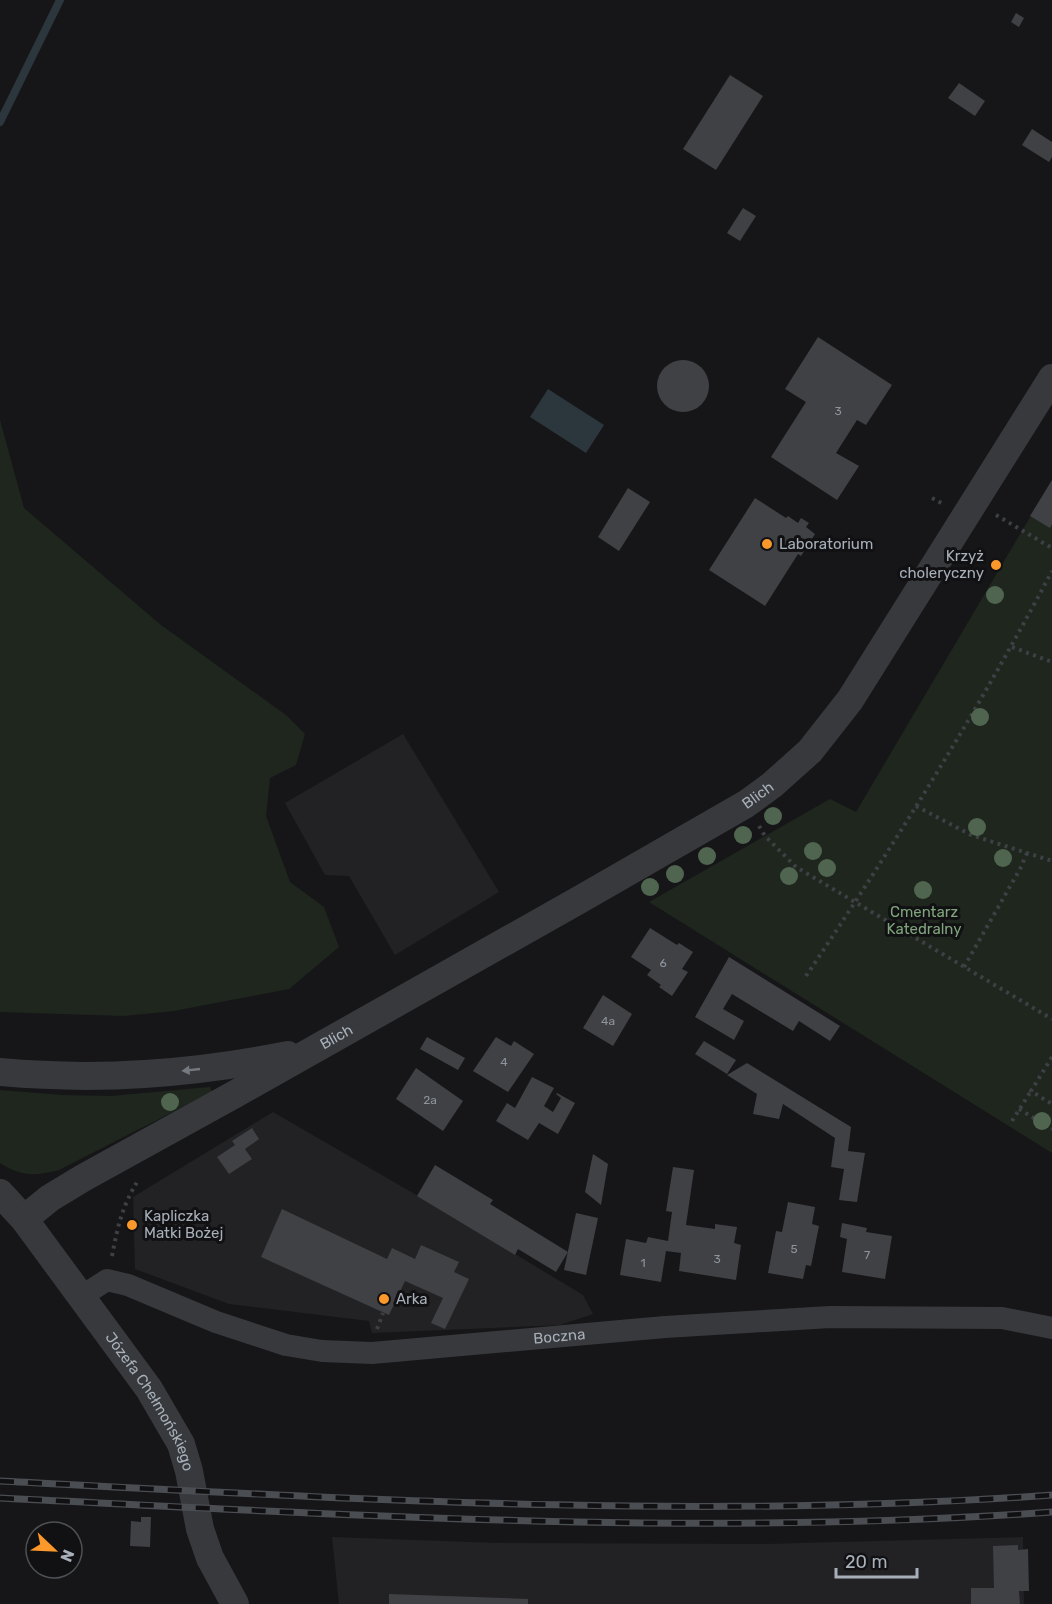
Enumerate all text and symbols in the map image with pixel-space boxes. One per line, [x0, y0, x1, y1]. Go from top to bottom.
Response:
house number: 3 [834, 404, 842, 418]
place label: Laboratorium [779, 535, 873, 553]
marker: Laboratorium [760, 537, 774, 551]
place label: Krzyż choleryczny [899, 547, 984, 582]
marker: Krzyż choleryczny [989, 558, 1003, 572]
street label: Blich [739, 778, 777, 813]
park label: Cmentarz Katedralny [887, 903, 961, 938]
house number: 6 [659, 956, 667, 970]
house number: 4a [601, 1014, 615, 1028]
street label: Blich [317, 1021, 356, 1053]
house number: 4 [500, 1055, 508, 1069]
one-way arrow [182, 1065, 201, 1075]
house number: 2a [423, 1093, 437, 1107]
place label: Kapliczka Matki Bożej [144, 1207, 223, 1242]
marker: Kapliczka Matki Bożej [125, 1218, 139, 1232]
house number: 5 [790, 1242, 798, 1256]
house number: 7 [864, 1248, 870, 1262]
house number: 3 [713, 1252, 721, 1266]
house number: 1 [640, 1256, 646, 1270]
place label: Arka [396, 1290, 428, 1308]
marker: Arka [377, 1292, 391, 1306]
street label: Boczna [533, 1325, 586, 1348]
street label: Józefa Chełmońskiego [101, 1329, 197, 1473]
north arrow [24, 1520, 84, 1580]
scale bar [836, 1541, 917, 1579]
text: N [56, 1547, 78, 1565]
text: 20 m [845, 1551, 887, 1573]

